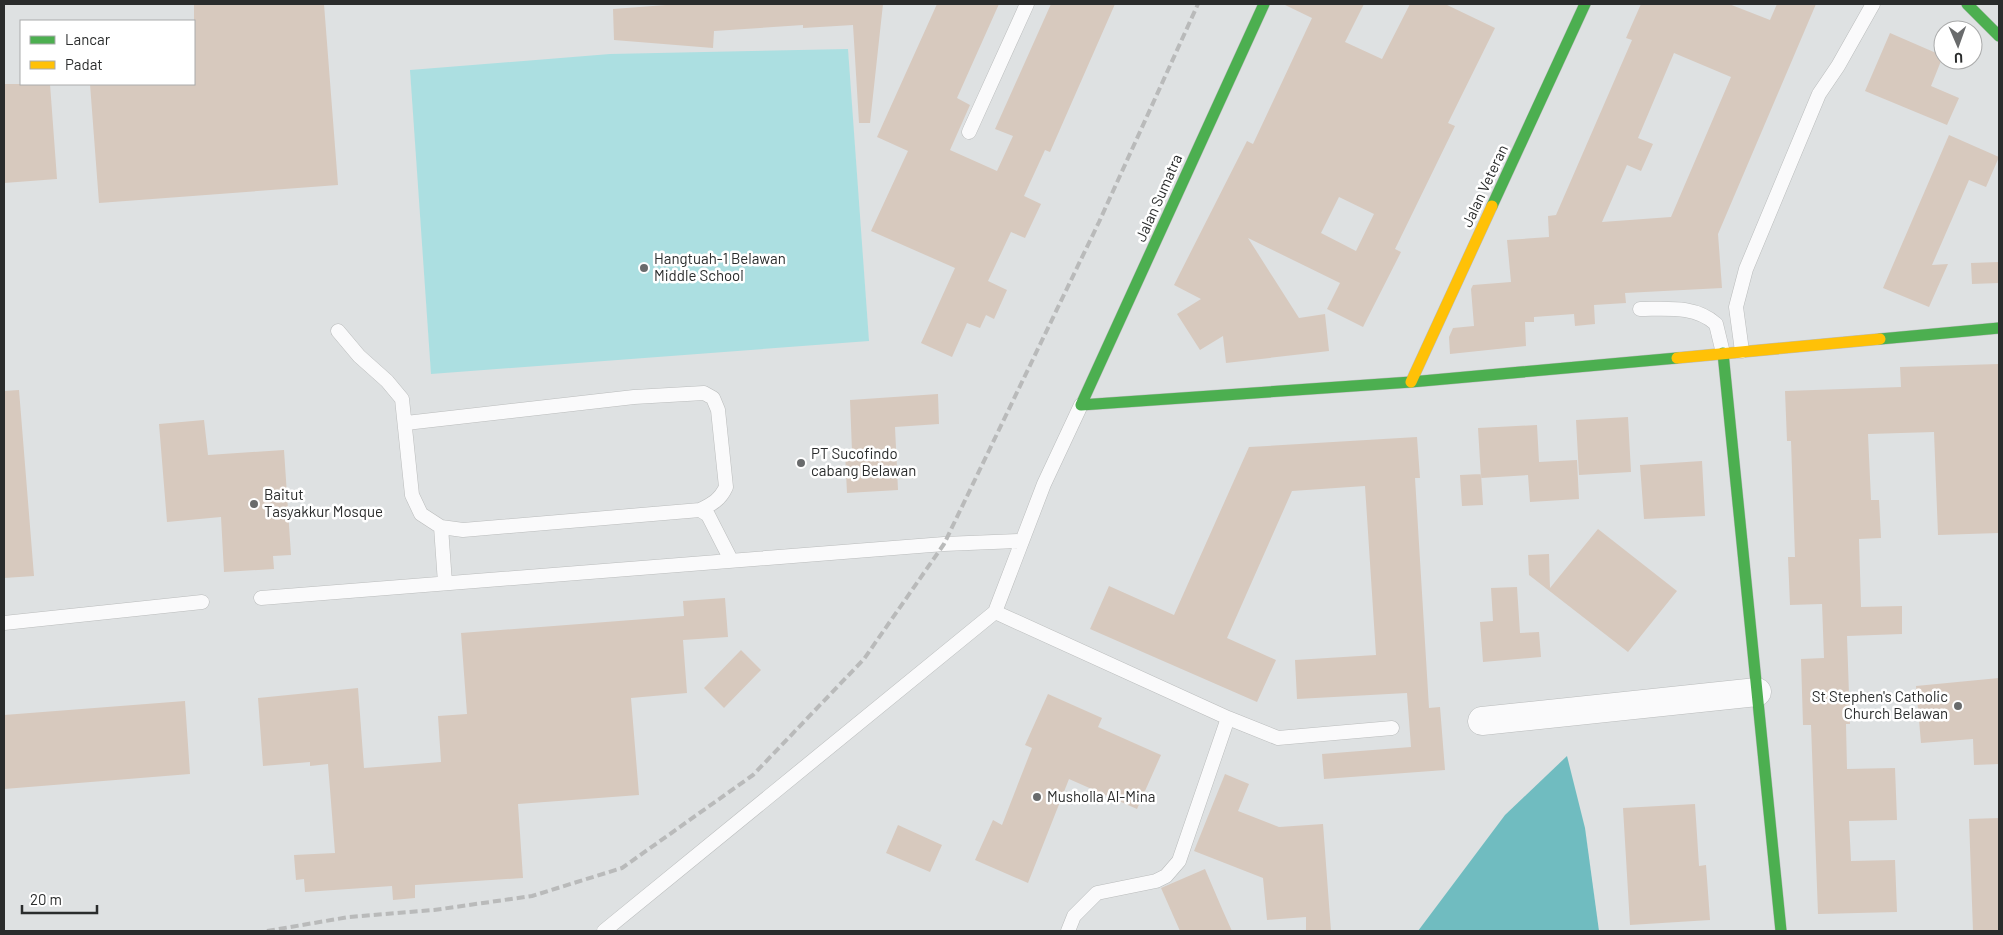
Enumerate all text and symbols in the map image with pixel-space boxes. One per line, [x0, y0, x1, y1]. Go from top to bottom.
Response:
legend [20, 20, 195, 85]
north arrow [1933, 20, 1983, 70]
text: Lancar [65, 30, 111, 48]
text: U [1954, 50, 1963, 67]
text: Padat [65, 55, 103, 73]
street label: Jalan Veteran [1457, 141, 1511, 230]
street label: Jalan Sumatra [1131, 151, 1185, 244]
place label: Hangtuah-1 Belawan Middle School [654, 249, 786, 284]
marker: Hangtuah-1 Belawan Middle School [638, 262, 650, 274]
place label: PT Sucofindo cabang Belawan [811, 444, 916, 479]
marker: PT Sucofindo cabang Belawan [795, 457, 807, 469]
place label: Baitut Tasyakkur Mosque [264, 485, 383, 520]
marker: Baitut Tasyakkur Mosque [248, 498, 260, 510]
place label: St Stephen's Catholic Church Belawan [1812, 687, 1948, 722]
marker: St Stephen's Catholic Church Belawan [1952, 700, 1964, 712]
place label: Musholla Al-Mina [1047, 787, 1155, 805]
marker: Musholla Al-Mina [1031, 791, 1043, 803]
scale bar [22, 882, 98, 914]
text: 20 m [30, 890, 62, 908]

